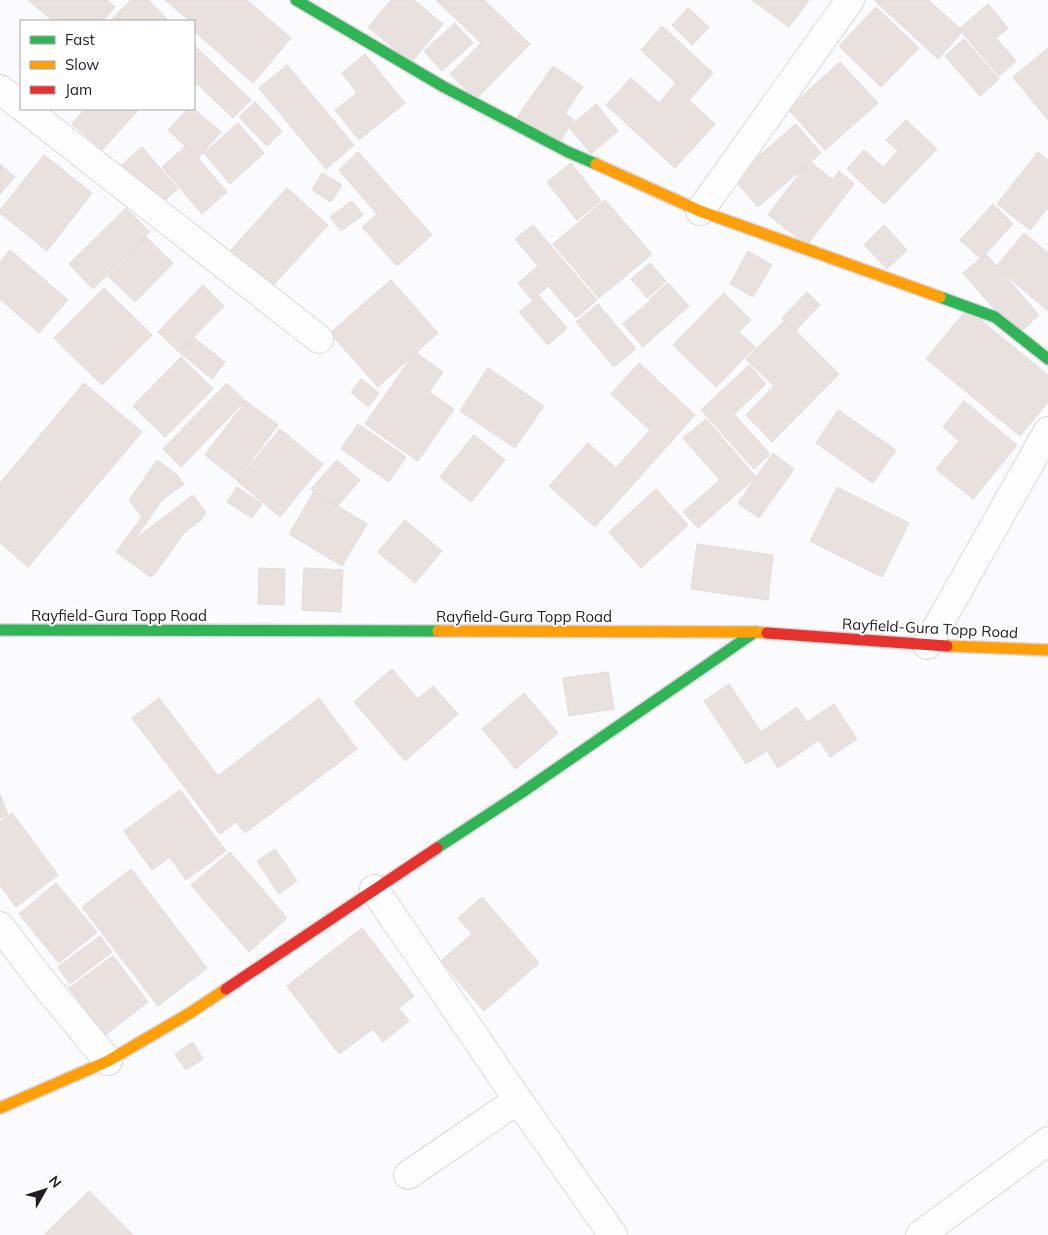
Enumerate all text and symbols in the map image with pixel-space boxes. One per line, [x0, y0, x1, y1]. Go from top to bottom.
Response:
legend [20, 20, 195, 110]
text: Fast [65, 30, 95, 49]
text: Slow [65, 55, 99, 74]
text: Jam [65, 80, 92, 99]
street label: Rayfield-Gura Topp Road [31, 606, 207, 625]
street label: Rayfield-Gura Topp Road [436, 607, 612, 626]
street label: Rayfield-Gura Topp Road [842, 614, 1018, 642]
north arrow [20, 1165, 70, 1215]
text: N [45, 1172, 65, 1192]

